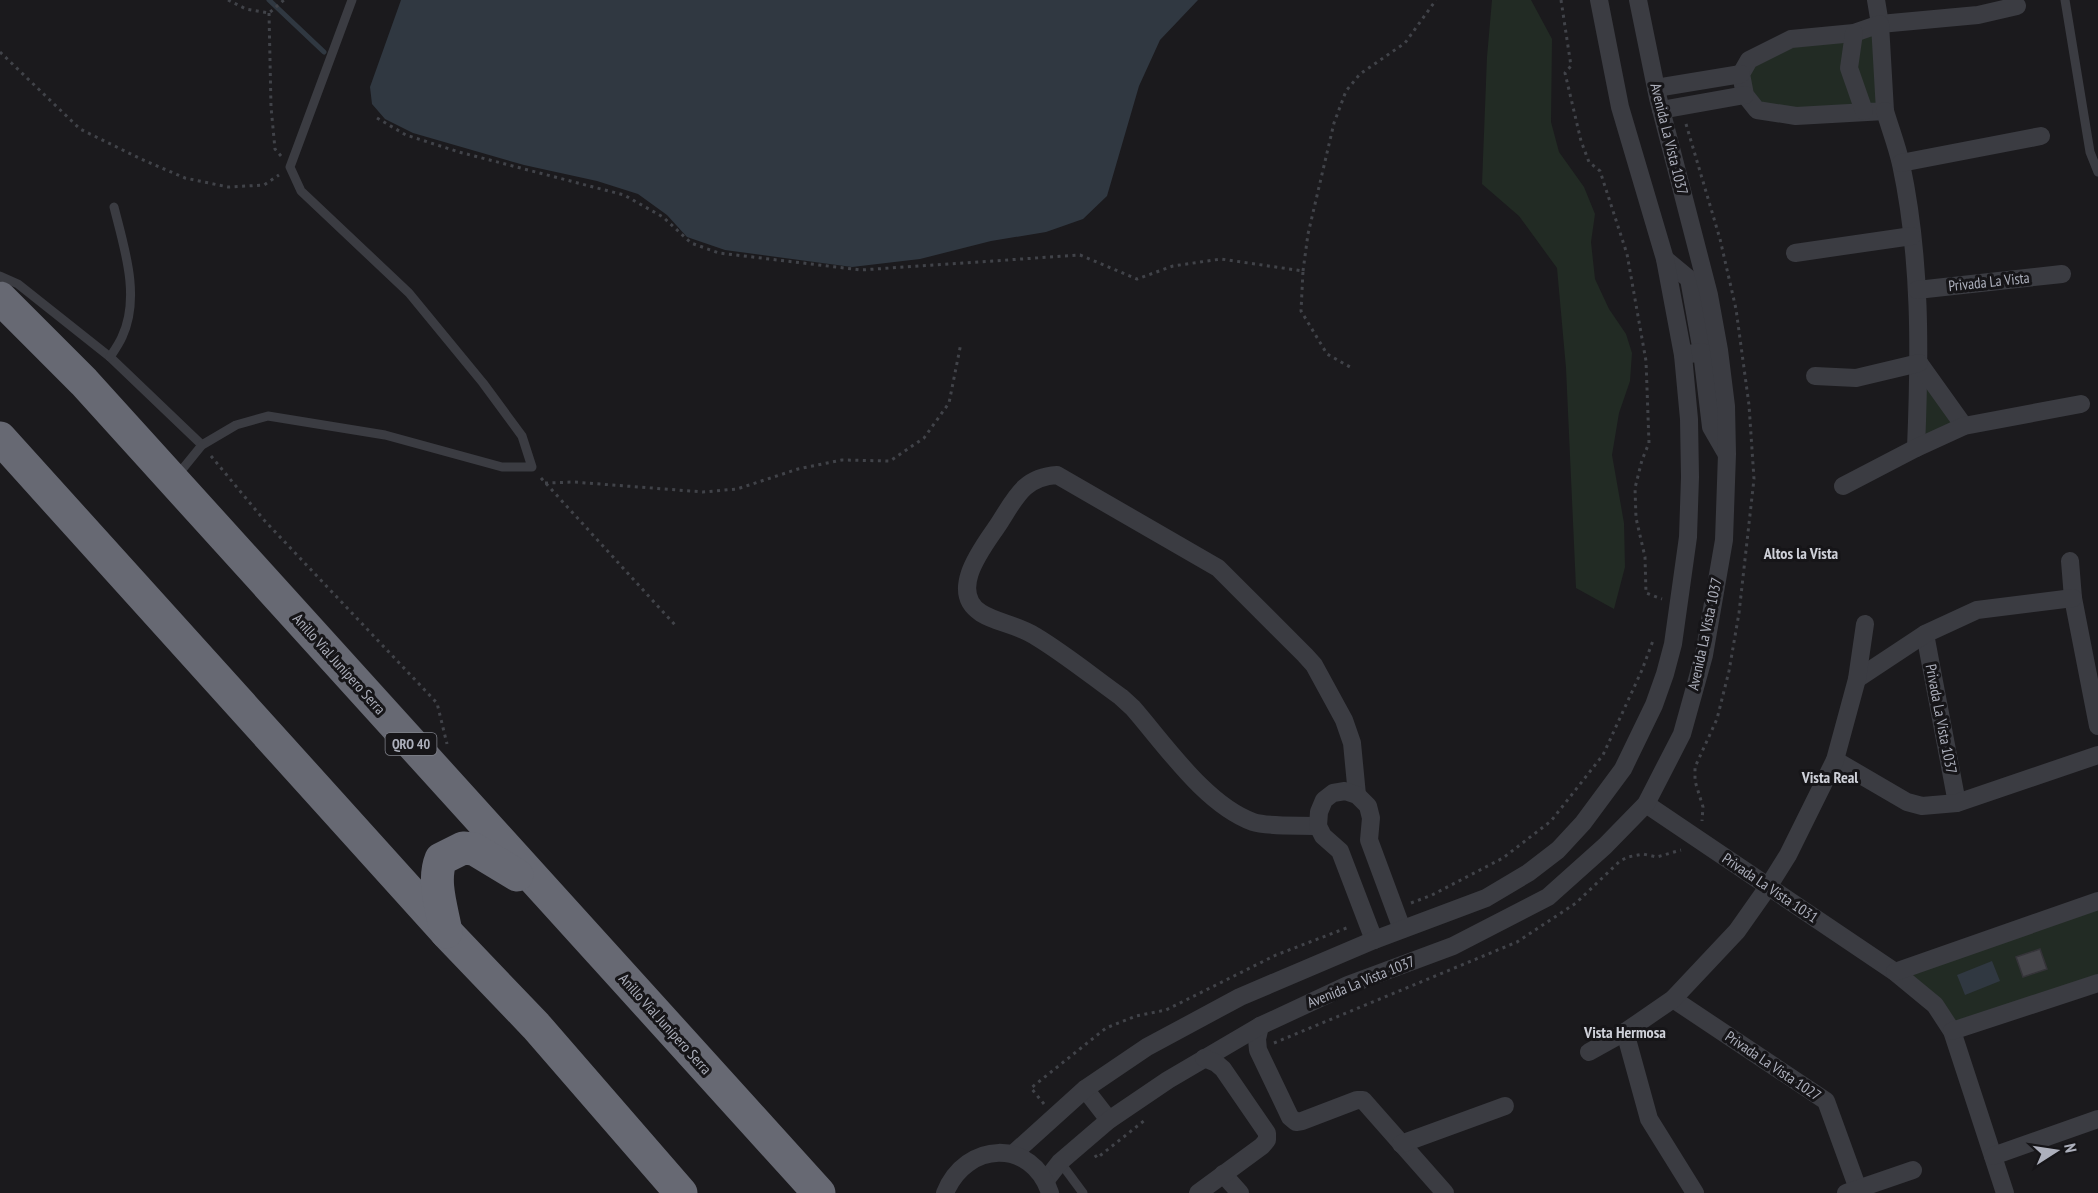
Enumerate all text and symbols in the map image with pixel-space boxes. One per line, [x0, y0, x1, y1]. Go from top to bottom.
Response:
street label: Avenida La Vista 1037 [1646, 81, 1693, 197]
street label: Privada La Vista [1947, 268, 2030, 295]
district label: Altos la Vista [1763, 543, 1839, 563]
street label: Avenida La Vista 1037 [1683, 576, 1726, 692]
street label: Anillo Vial Junípero Serra [289, 609, 390, 718]
street label: Privada La Vista 1037 [1922, 662, 1961, 776]
road number: QRO 40 [386, 733, 436, 755]
district label: Vista Real [1801, 767, 1858, 787]
street label: Privada La Vista 1031 [1719, 848, 1822, 927]
street label: Avenida La Vista 1037 [1304, 951, 1417, 1012]
street label: Anillo Vial Junípero Serra [615, 969, 716, 1078]
district label: Vista Hermosa [1583, 1022, 1666, 1042]
street label: Privada La Vista 1027 [1722, 1026, 1825, 1105]
north arrow [2026, 1121, 2086, 1181]
text: N [2060, 1142, 2081, 1154]

